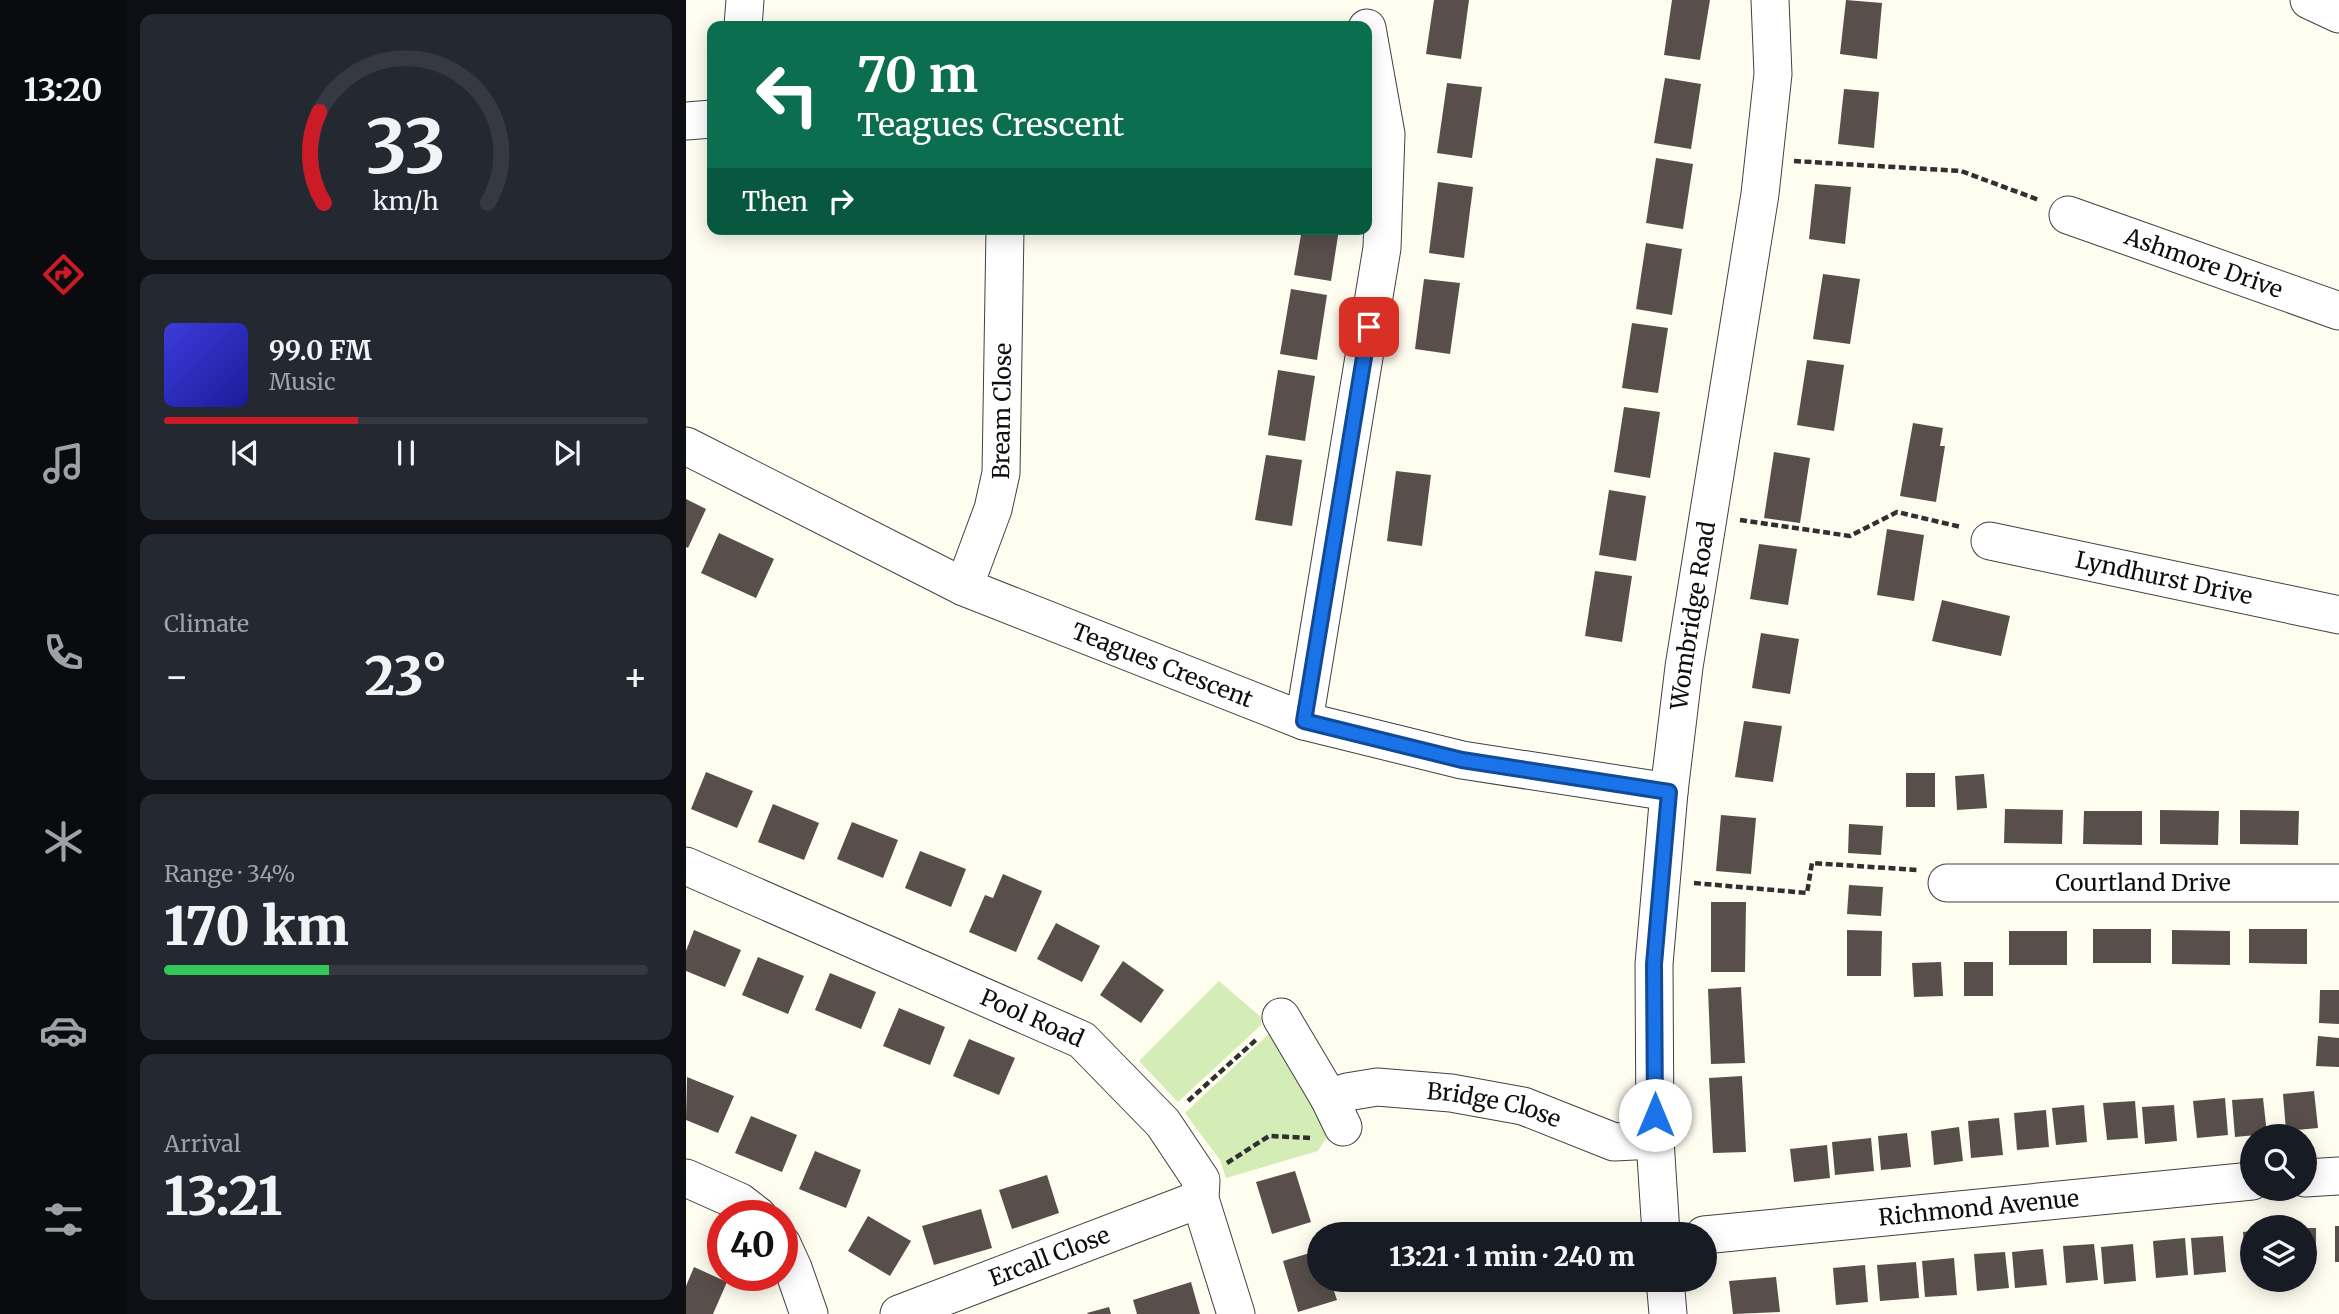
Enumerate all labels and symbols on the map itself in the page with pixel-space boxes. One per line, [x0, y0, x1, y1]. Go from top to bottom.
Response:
street label: Ashmore Drive [2120, 221, 2287, 304]
pin [1339, 297, 1399, 357]
street label: Bream Close [986, 343, 1017, 480]
street label: Wombridge Road [1664, 519, 1721, 712]
street label: Lyndhurst Drive [2073, 545, 2255, 610]
street label: Teagues Crescent [1068, 616, 1257, 713]
street label: Courtland Drive [2055, 868, 2231, 897]
street label: Pool Road [976, 982, 1089, 1053]
street label: Bridge Close [1426, 1076, 1565, 1134]
position arrow [1618, 1078, 1692, 1152]
street label: Richmond Avenue [1877, 1183, 2080, 1232]
speed limit sign: 40 [707, 1200, 798, 1291]
street label: Ercall Close [985, 1220, 1114, 1292]

